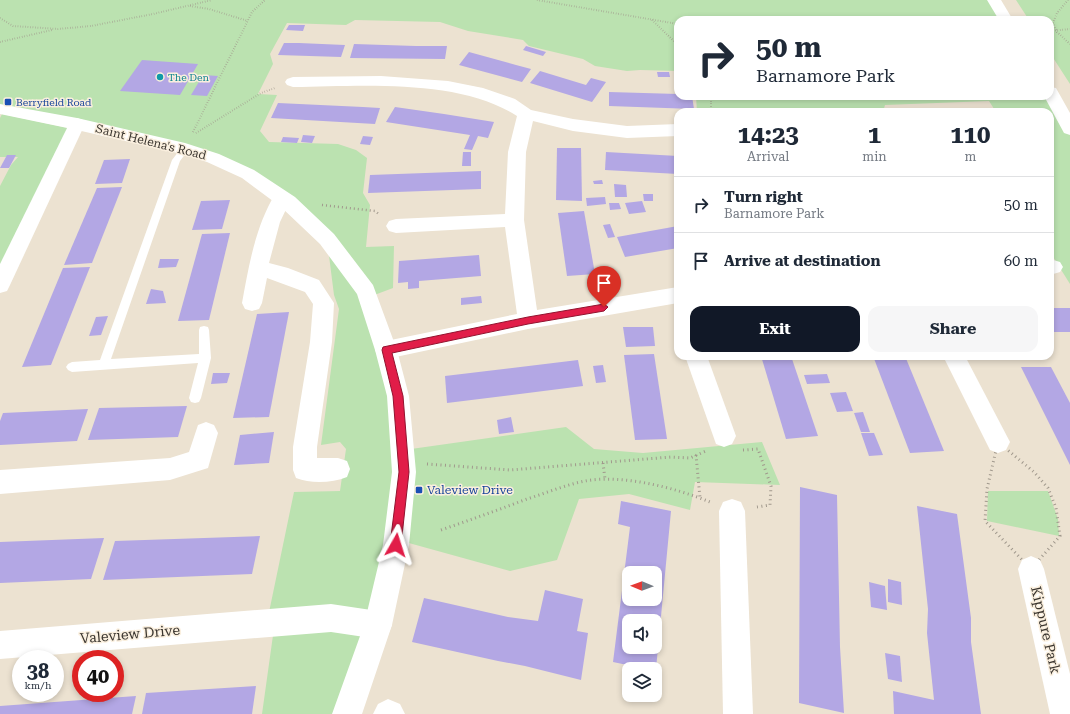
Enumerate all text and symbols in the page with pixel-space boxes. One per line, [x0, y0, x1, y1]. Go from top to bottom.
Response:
text: 50 m [756, 31, 821, 64]
icon: right [690, 32, 742, 84]
text: Barnamore Park [756, 65, 895, 86]
marker: The Den [155, 72, 165, 82]
place label: The Den [168, 72, 209, 83]
marker: Berryfield Road [3, 97, 13, 107]
place label: Berryfield Road [16, 97, 92, 108]
street label: Saint Helena's Road [94, 121, 208, 163]
text: 14:23 [738, 121, 799, 149]
text: 1 [868, 121, 881, 149]
text: 110 [950, 121, 991, 149]
text: Arrival [747, 149, 789, 164]
text: min [862, 149, 887, 164]
text: m [964, 149, 976, 164]
text: Turn right [724, 188, 803, 206]
icon: right [690, 194, 712, 216]
text: 50 m [1004, 196, 1038, 214]
text: Barnamore Park [724, 206, 825, 221]
icon: arrive [690, 250, 712, 272]
text: Arrive at destination [724, 252, 880, 270]
text: 60 m [1004, 252, 1038, 270]
pin [587, 266, 621, 307]
icon: arrive [593, 272, 615, 294]
button: Exit [690, 306, 860, 352]
button: Share [868, 306, 1038, 352]
place label: Valeview Drive [427, 483, 513, 497]
marker: Valeview Drive [414, 485, 424, 495]
position arrow [375, 524, 417, 566]
north arrow [622, 566, 662, 606]
map controls [622, 566, 662, 702]
street label: Kippure Park [1028, 585, 1064, 675]
button: sound [622, 614, 662, 654]
street label: Valeview Drive [79, 622, 181, 646]
speed limit sign: 40 [72, 650, 124, 702]
text: 38 [27, 659, 49, 683]
button: layers [622, 662, 662, 702]
text: km/h [25, 680, 51, 691]

